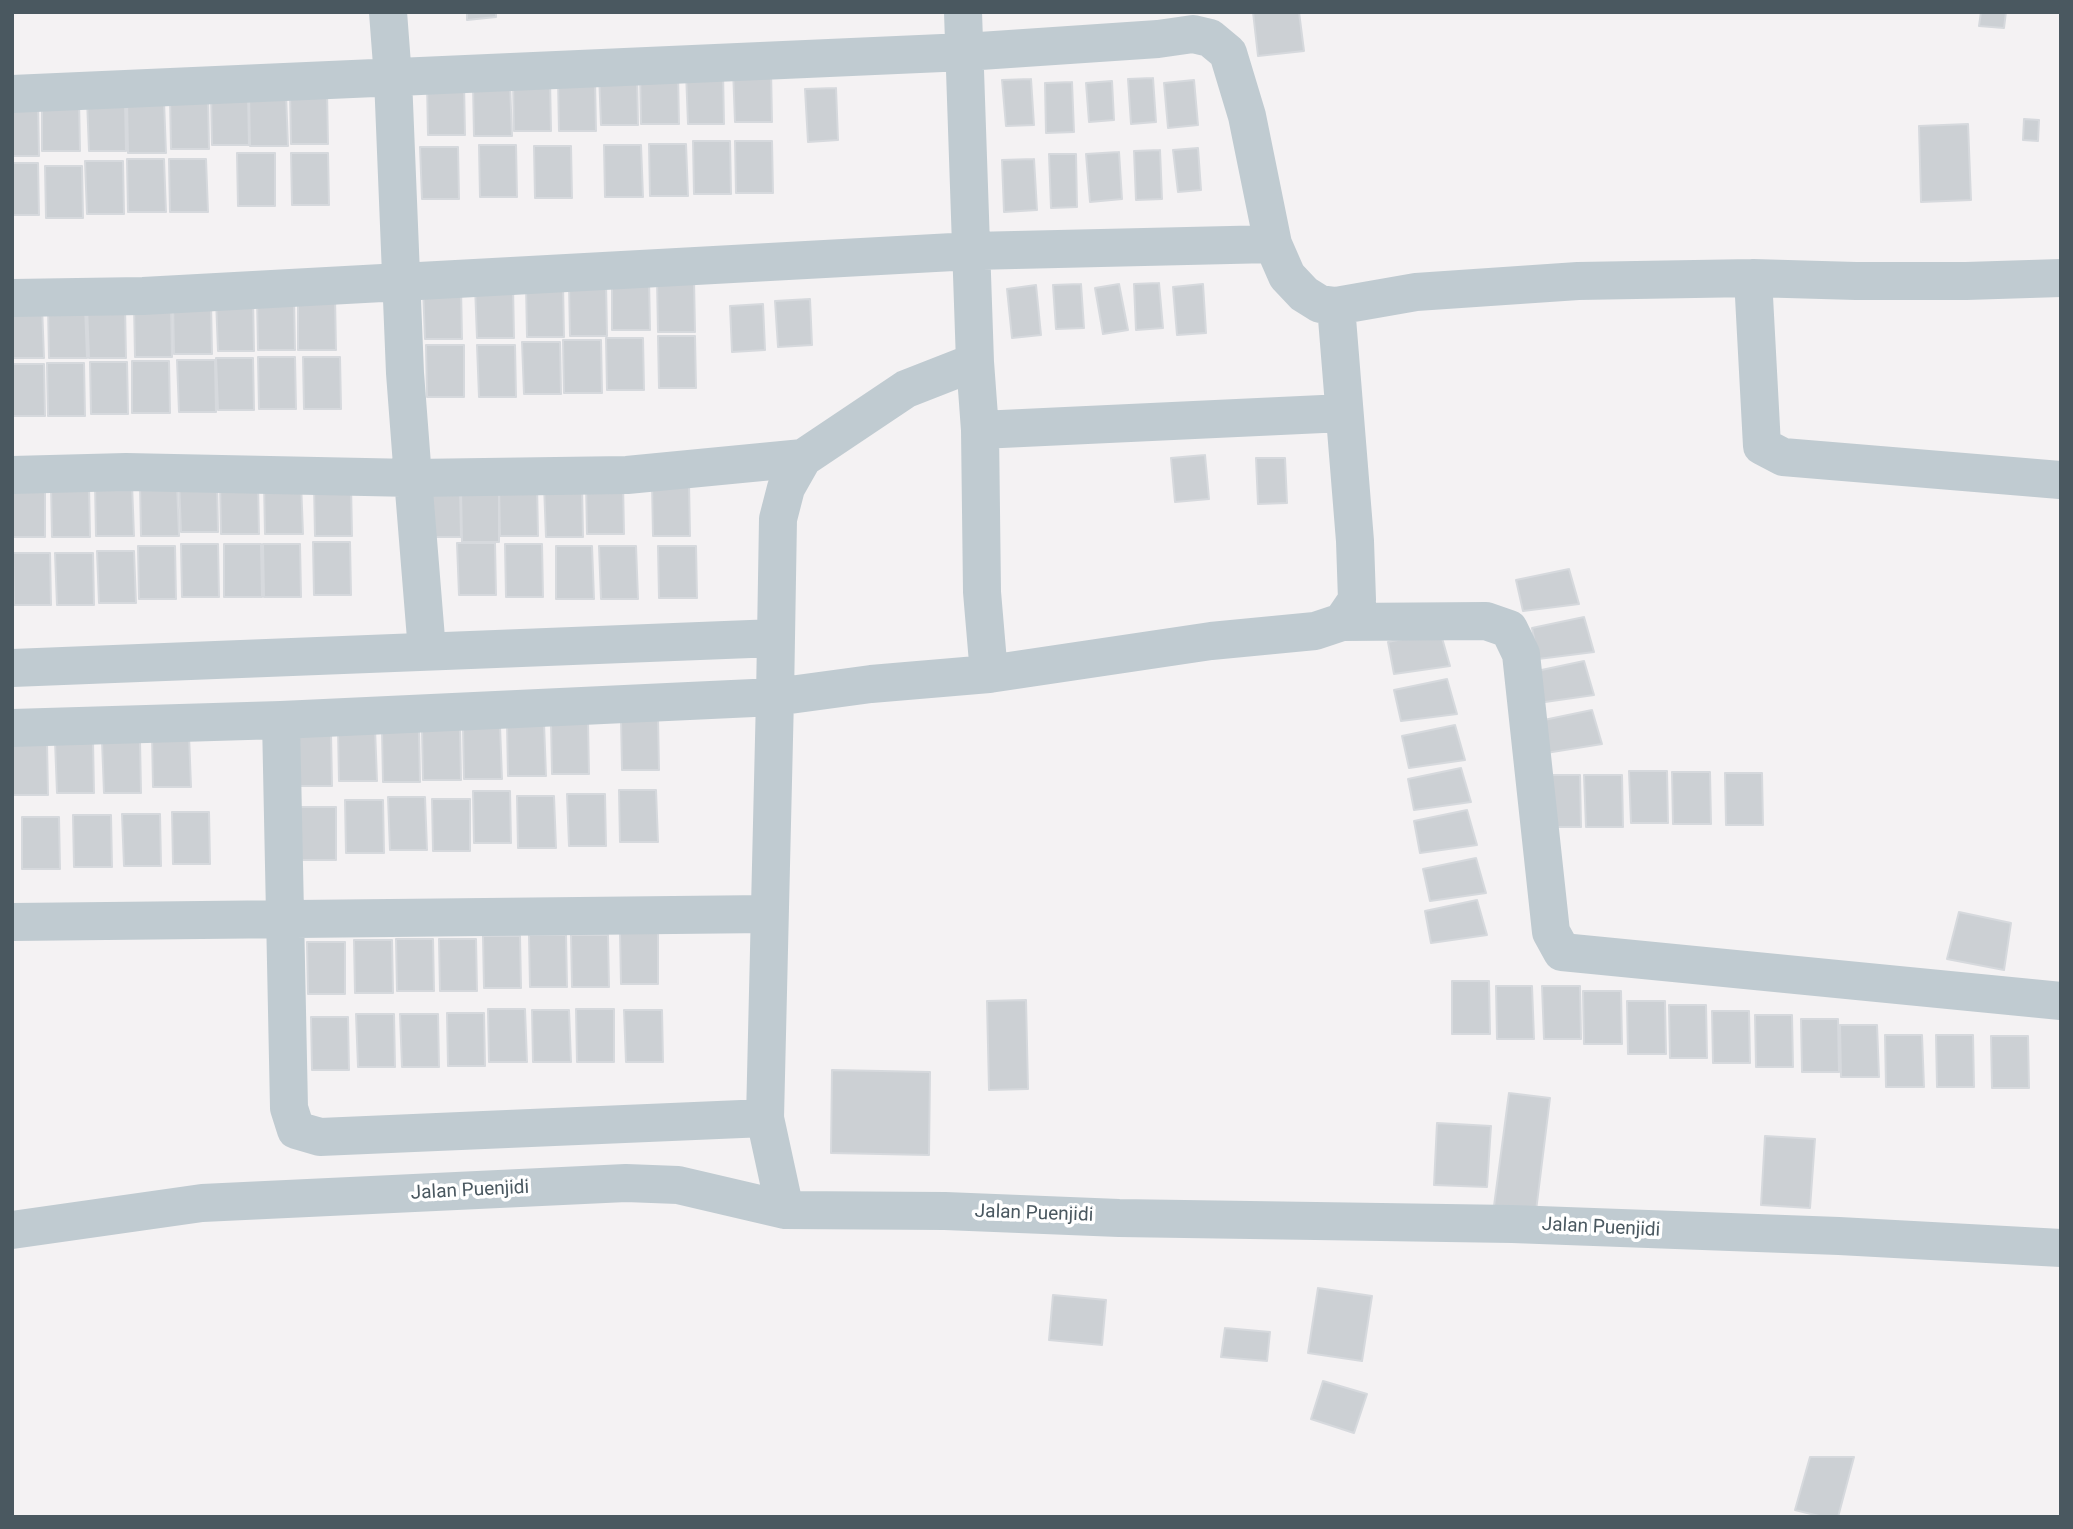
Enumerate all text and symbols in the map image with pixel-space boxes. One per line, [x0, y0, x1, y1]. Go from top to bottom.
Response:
street label: Jalan Puenjidi [410, 1177, 530, 1205]
street label: Jalan Puenjidi [974, 1201, 1094, 1227]
street label: Jalan Puenjidi [1541, 1214, 1661, 1242]

